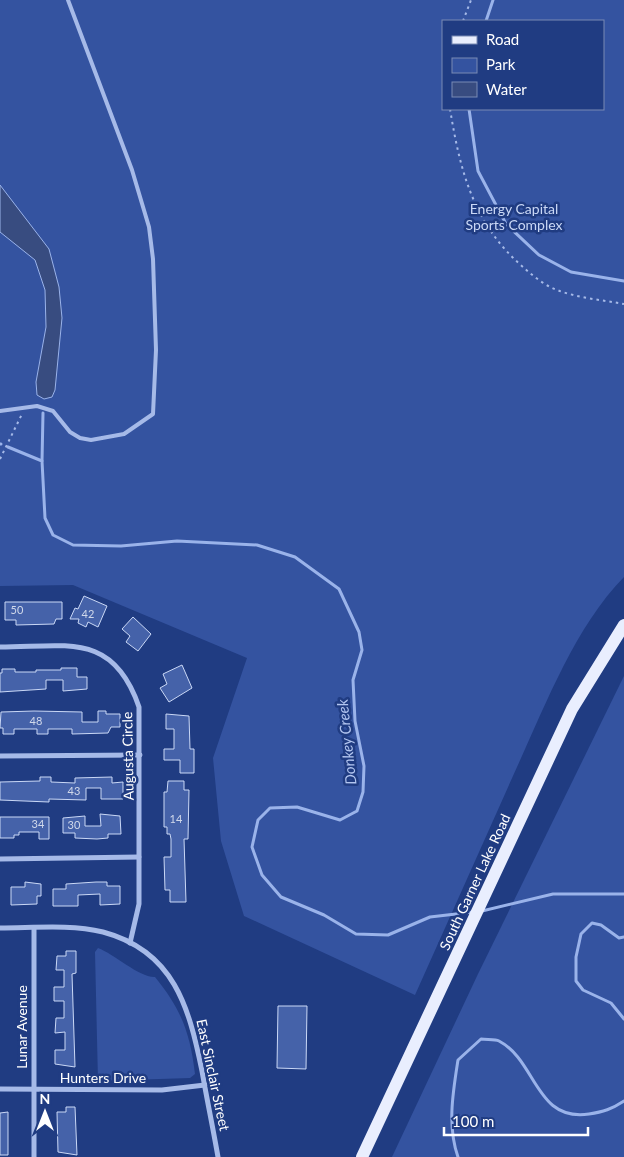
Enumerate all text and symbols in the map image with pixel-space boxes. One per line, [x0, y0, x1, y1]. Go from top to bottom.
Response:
legend [442, 20, 604, 110]
text: Road [486, 30, 519, 48]
text: Park [486, 55, 516, 73]
text: Water [486, 80, 527, 98]
park label: Energy Capital Sports Complex [465, 200, 563, 233]
house number: 50 [11, 603, 24, 616]
house number: 42 [82, 607, 94, 620]
water label: Donkey Creek [332, 698, 359, 786]
street label: Augusta Circle [118, 712, 137, 801]
house number: 48 [30, 714, 42, 727]
house number: 43 [68, 784, 80, 797]
street label: South Garner Lake Road [435, 811, 514, 953]
house number: 14 [170, 812, 183, 825]
house number: 34 [32, 817, 45, 830]
house number: 30 [68, 818, 81, 831]
street label: Lunar Avenue [13, 985, 30, 1069]
street label: East Sinclair Street [193, 1017, 234, 1132]
street label: Hunters Drive [60, 1069, 146, 1086]
north arrow [20, 1087, 70, 1137]
text: N [40, 1090, 50, 1107]
scale bar [444, 1104, 588, 1136]
text: 100 m [452, 1112, 494, 1130]

